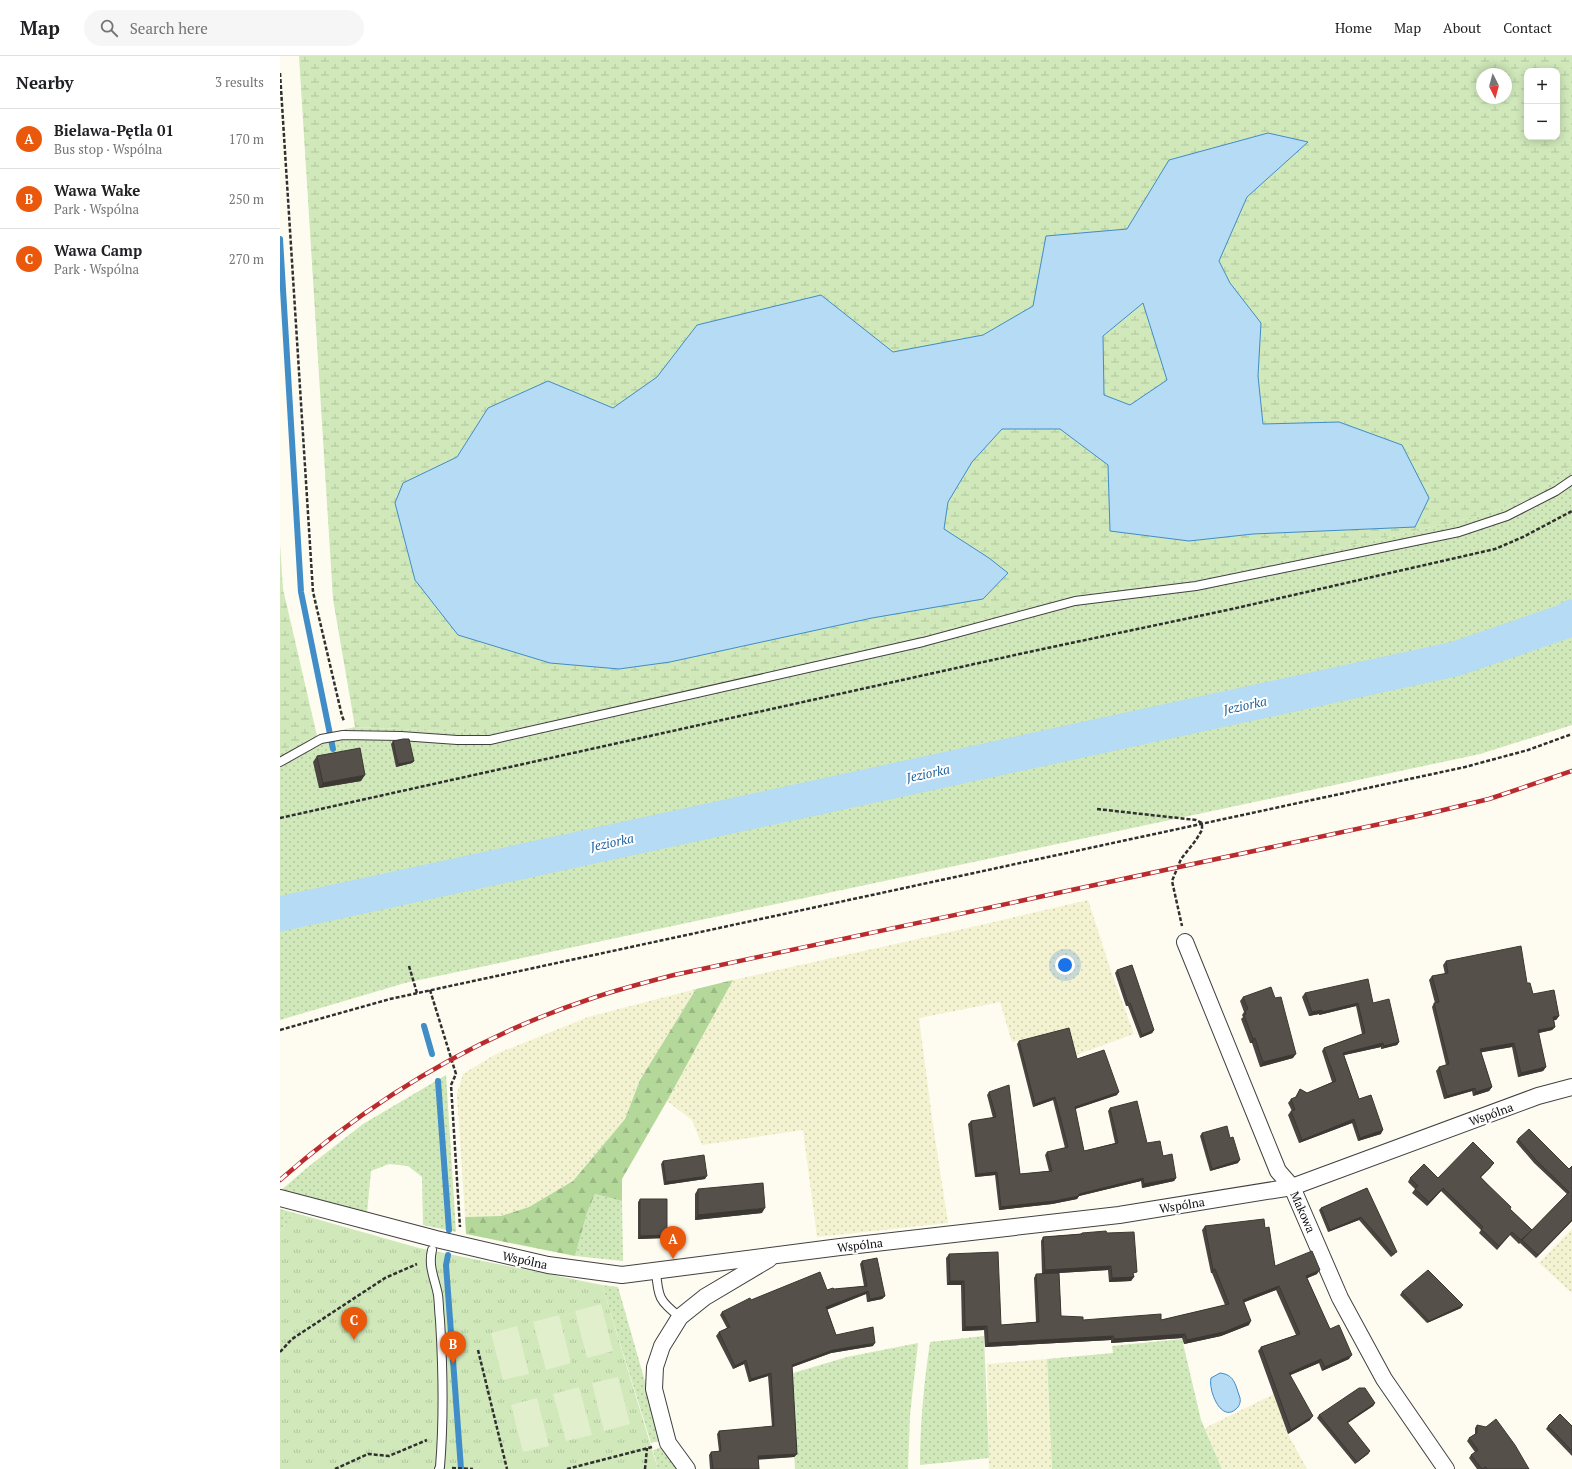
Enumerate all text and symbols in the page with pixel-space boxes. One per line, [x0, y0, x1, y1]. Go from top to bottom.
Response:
search box [84, 10, 364, 46]
text: Map [20, 15, 60, 40]
icon: search [98, 17, 120, 39]
text: Search here [130, 18, 208, 38]
text: Home [1335, 18, 1372, 37]
text: Map [1394, 18, 1421, 37]
text: About [1443, 18, 1481, 37]
text: Contact [1503, 18, 1552, 37]
north arrow [1476, 68, 1512, 104]
map controls [1524, 68, 1560, 140]
button: + [1524, 68, 1560, 104]
text: Nearby [16, 71, 74, 94]
text: 3 results [215, 73, 264, 91]
button: − [1524, 104, 1560, 140]
text: Bielawa-Pętla 01 [54, 120, 174, 140]
text: A [24, 130, 34, 148]
text: 170 m [229, 130, 264, 148]
text: Bus stop · Wspólna [54, 140, 162, 158]
text: Wawa Wake [54, 180, 140, 200]
text: B [25, 190, 33, 208]
text: 250 m [229, 190, 264, 208]
text: Park · Wspólna [54, 200, 139, 218]
text: Wawa Camp [54, 240, 142, 260]
text: C [25, 250, 33, 268]
text: 270 m [229, 250, 264, 268]
text: Park · Wspólna [54, 260, 139, 278]
water label: Jeziorka [1221, 692, 1269, 719]
water label: Jeziorka [904, 760, 952, 787]
water label: Jeziorka [588, 829, 636, 856]
your location [1055, 955, 1075, 975]
street label: Wspólna [1467, 1099, 1515, 1129]
street label: Makowa [1287, 1189, 1319, 1235]
street label: Wspólna [1158, 1194, 1206, 1216]
pin: A [660, 1226, 686, 1259]
street label: Wspólna [836, 1235, 884, 1255]
street label: Wspólna [501, 1248, 549, 1272]
pin: C [341, 1307, 367, 1340]
pin: B [440, 1331, 466, 1364]

